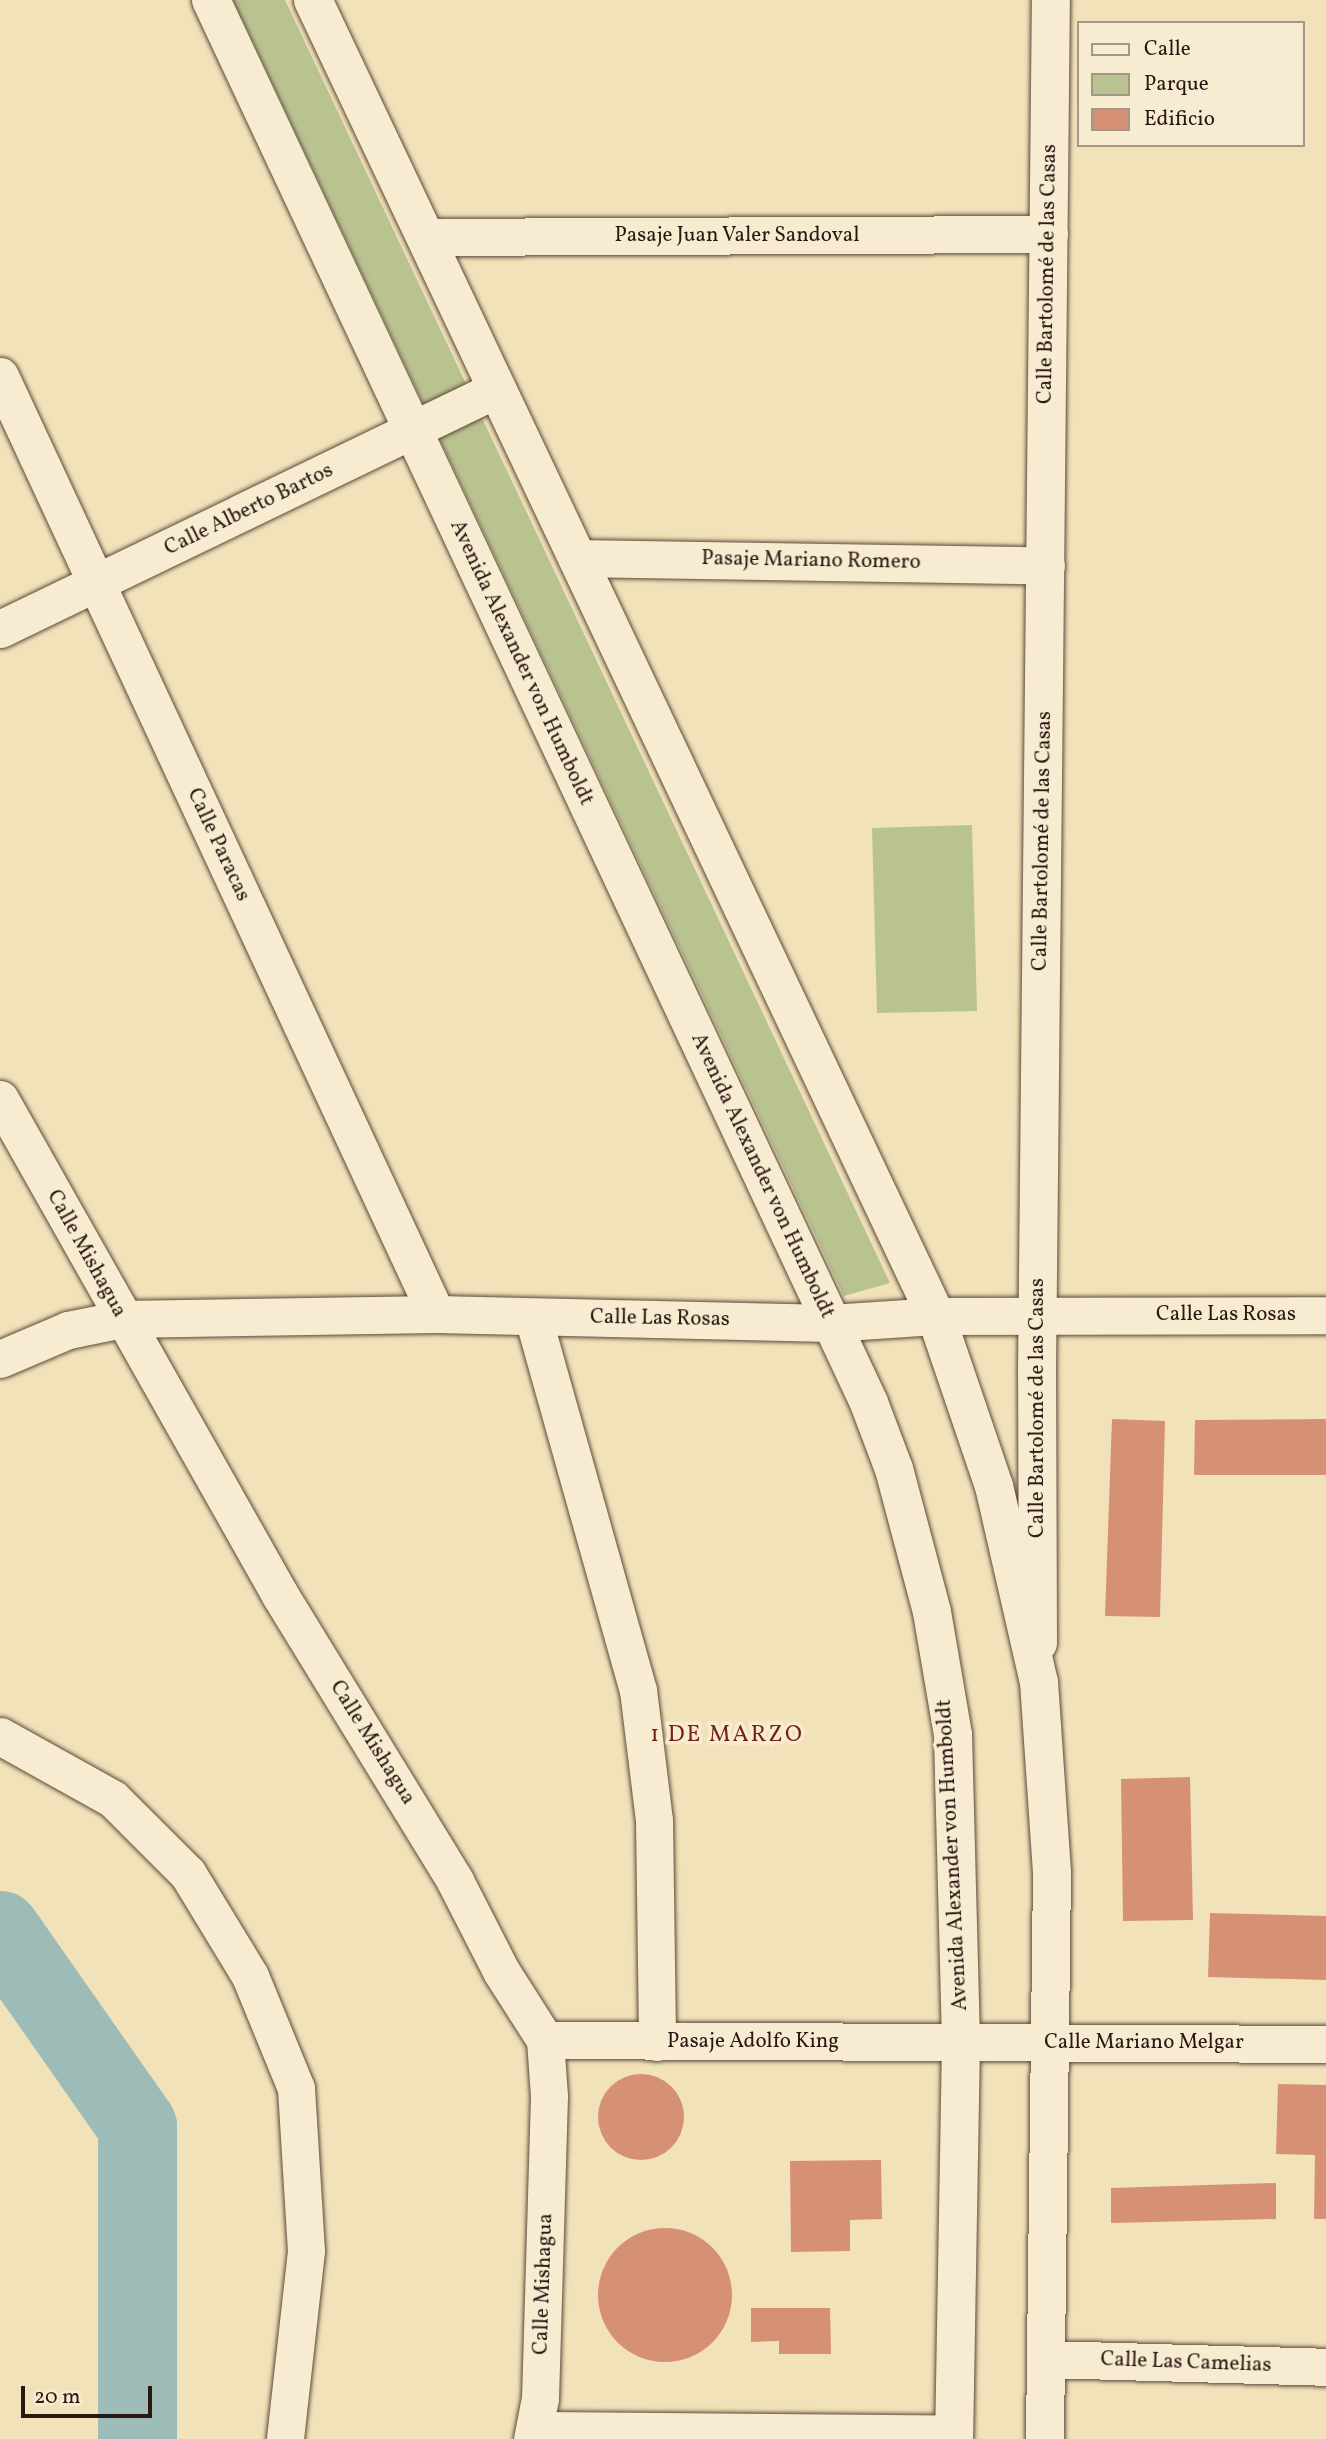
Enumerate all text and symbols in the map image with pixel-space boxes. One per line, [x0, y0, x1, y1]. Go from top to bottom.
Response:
legend [1078, 21, 1305, 147]
text: Calle [1144, 35, 1191, 64]
text: Parque [1144, 70, 1209, 99]
text: Edificio [1144, 105, 1215, 134]
street label: Calle Bartolomé de las Casas [1033, 144, 1063, 404]
street label: Pasaje Juan Valer Sandoval [614, 223, 860, 249]
street label: Calle Alberto Bartos [161, 458, 337, 562]
street label: Avenida Alexander von Humboldt [444, 516, 598, 810]
street label: Pasaje Mariano Romero [701, 546, 921, 576]
street label: Calle Bartolomé de las Casas [1028, 711, 1058, 971]
street label: Calle Paracas [181, 785, 255, 905]
street label: Avenida Alexander von Humboldt [685, 1029, 839, 1323]
street label: Calle Mishagua [41, 1186, 131, 1322]
street label: Calle Bartolomé de las Casas [1025, 1278, 1051, 1538]
street label: Calle Las Rosas [1156, 1302, 1296, 1328]
street label: Calle Las Rosas [590, 1305, 730, 1333]
street label: Calle Mishagua [324, 1676, 420, 1810]
street label: Avenida Alexander von Humboldt [932, 1698, 974, 2012]
district label: 1 DE MARZO [652, 1721, 802, 1749]
street label: Pasaje Adolfo King [667, 2029, 839, 2055]
street label: Calle Mariano Melgar [1044, 2030, 1244, 2056]
street label: Calle Mishagua [529, 2213, 559, 2355]
street label: Calle Las Camelias [1100, 2347, 1272, 2379]
scale bar [24, 2372, 156, 2416]
text: 20 m [34, 2383, 80, 2412]

